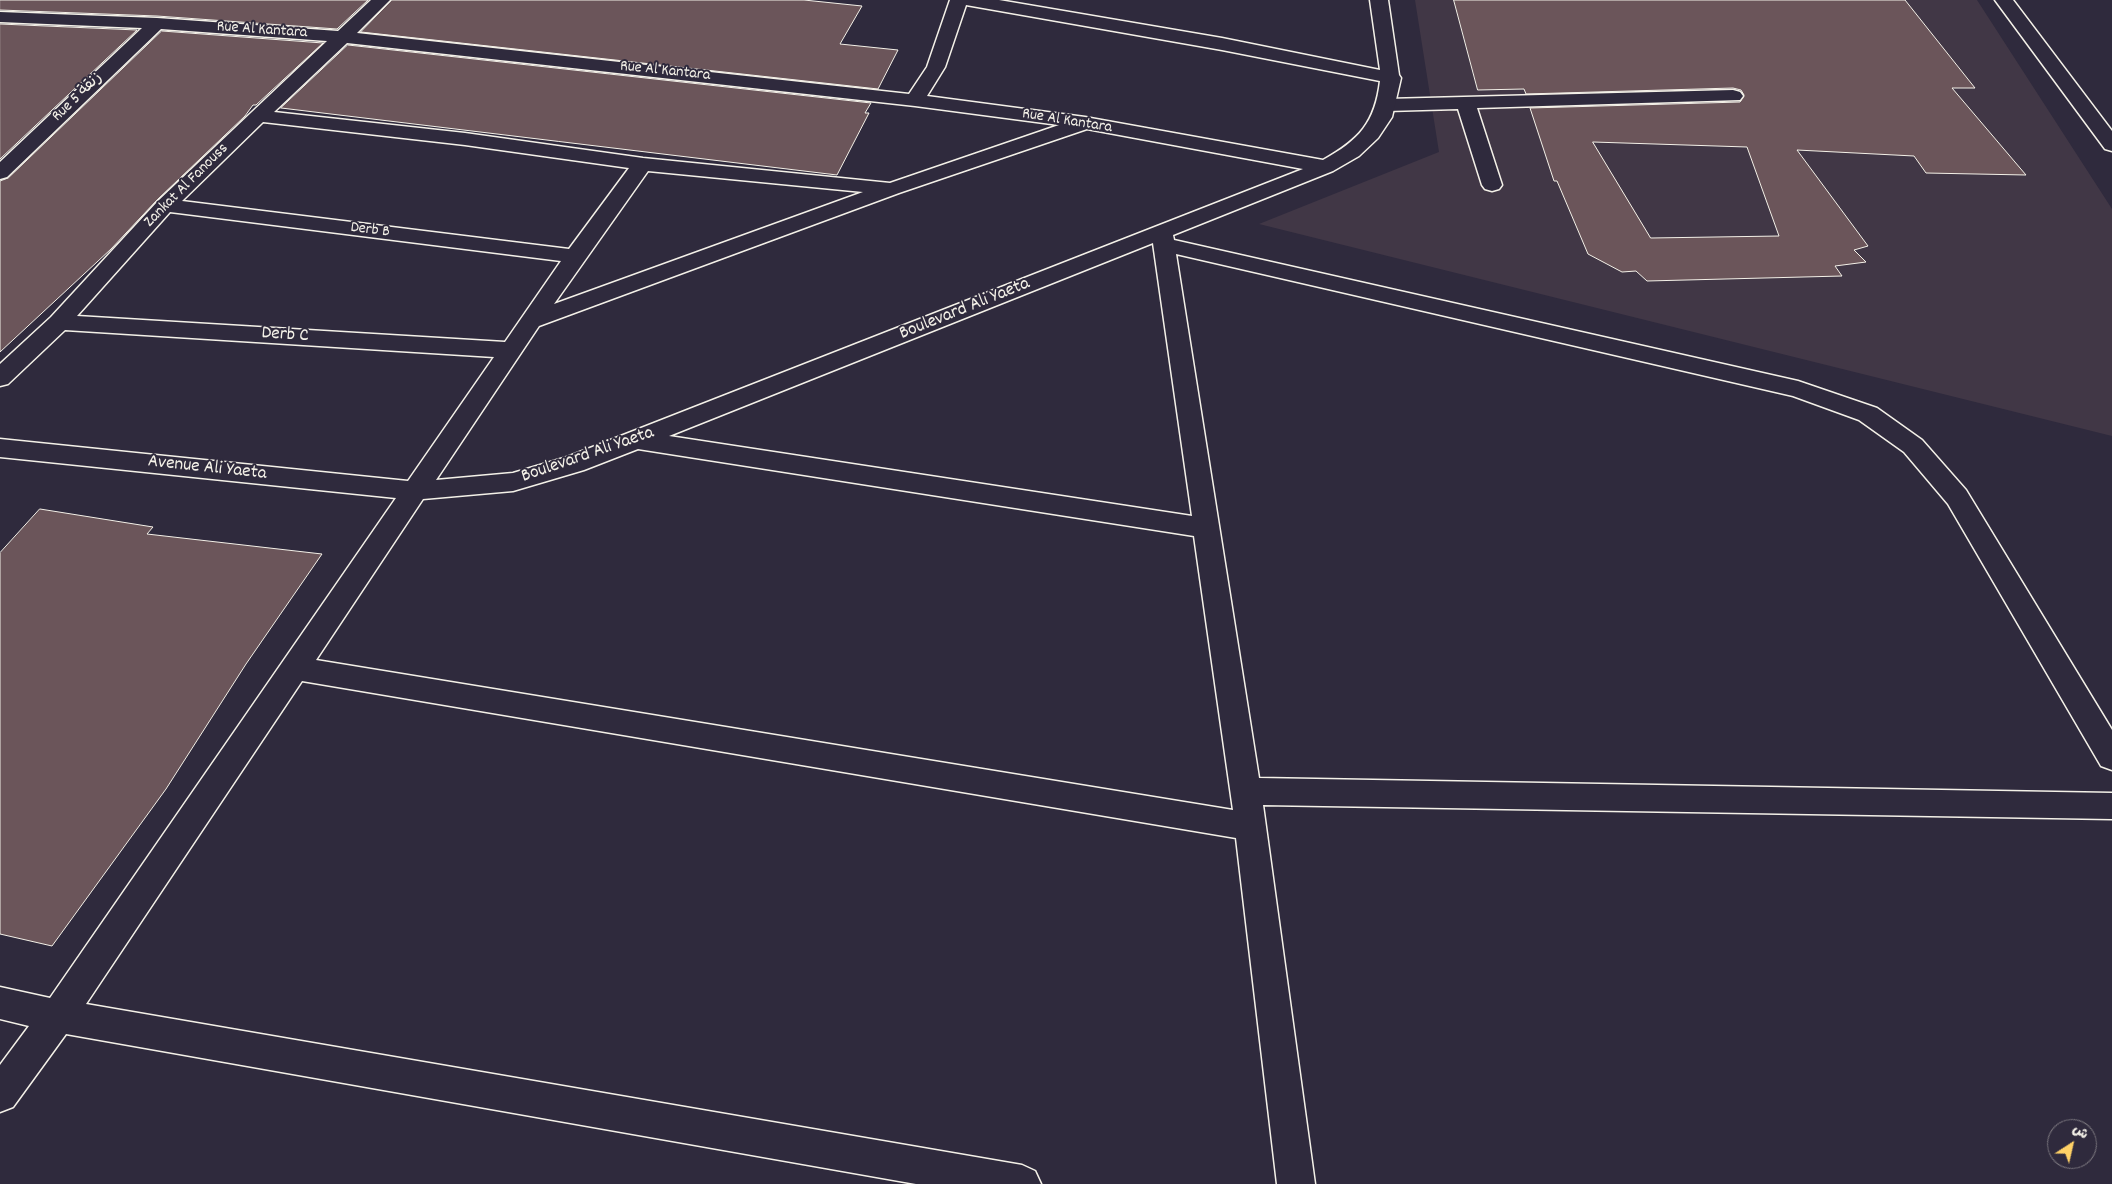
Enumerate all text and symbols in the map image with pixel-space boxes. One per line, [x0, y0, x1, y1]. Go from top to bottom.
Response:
street label: Rue Al Kantara [216, 18, 308, 44]
street label: Rue Al Kantara [619, 58, 711, 86]
street label: Rue 5 زنقة [49, 69, 107, 127]
street label: Rue Al Kantara [1021, 105, 1113, 139]
street label: Zankat Al Fanouss [141, 140, 233, 232]
street label: Derb B [349, 219, 391, 243]
street label: Boulevard Ali Yaeta [896, 273, 1034, 347]
street label: Derb C [261, 323, 309, 349]
street label: Boulevard Ali Yaeta [519, 423, 657, 489]
street label: Avenue Ali Yaeta [147, 451, 267, 487]
north arrow [2047, 1119, 2097, 1169]
text: ش [2068, 1120, 2092, 1145]

